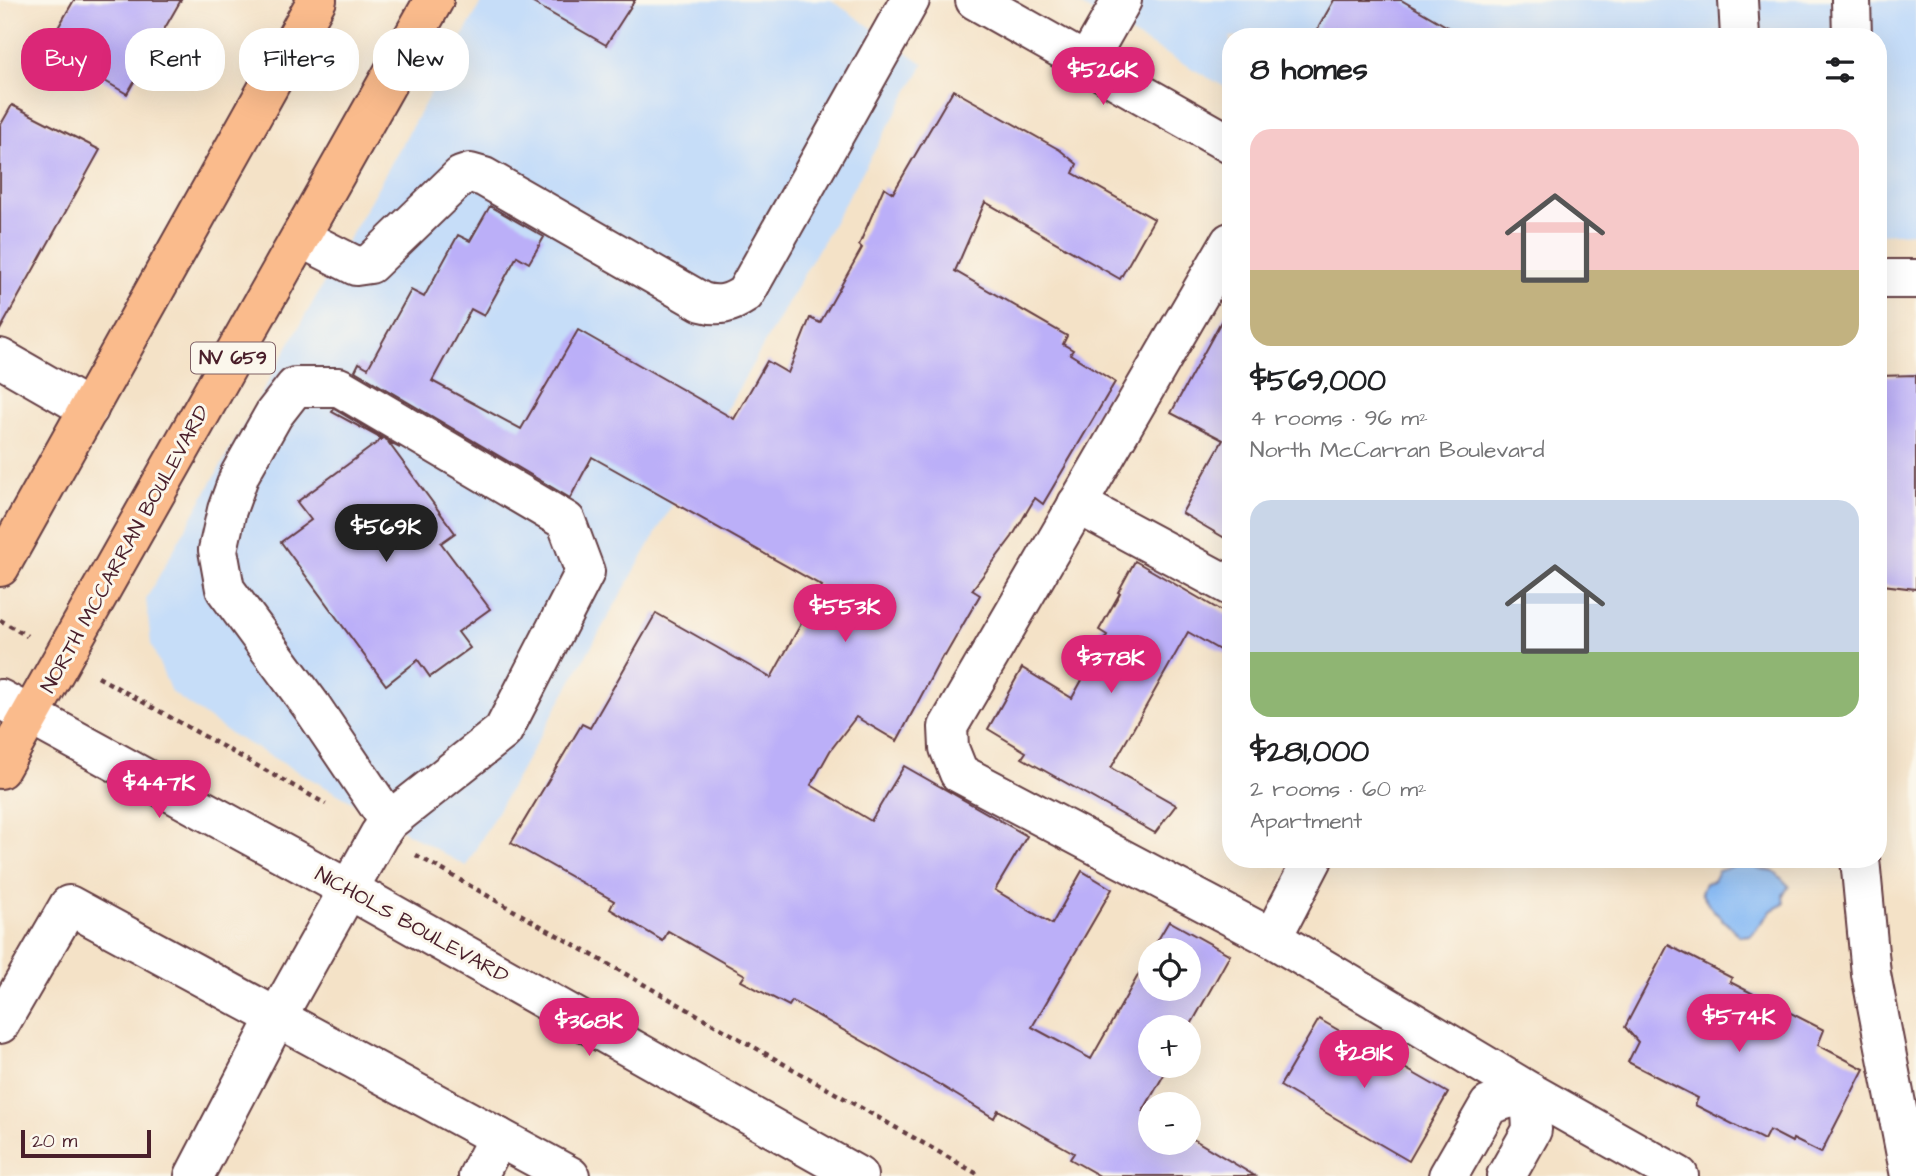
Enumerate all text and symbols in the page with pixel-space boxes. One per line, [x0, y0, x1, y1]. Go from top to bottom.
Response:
chip: Buy [21, 28, 111, 91]
chip: Rent [125, 28, 225, 91]
chip: Filters [239, 28, 359, 91]
chip: New [373, 28, 469, 91]
pin: $526K [1054, 48, 1152, 107]
text: 8 homes [1250, 49, 1368, 91]
icon: filters [1821, 51, 1859, 89]
text: $526K [1068, 54, 1138, 86]
icon: home [1492, 175, 1618, 301]
road number: NV 659 [191, 342, 275, 374]
text: $569,000 [1250, 360, 1386, 402]
street label: NORTH MCCARRAN BOULEVARD [34, 400, 217, 698]
text: 4 rooms · 96 m² [1250, 402, 1428, 434]
text: North McCarran Boulevard [1250, 434, 1544, 466]
pin: $569K [337, 504, 435, 564]
text: $569K [351, 511, 421, 543]
icon: home [1492, 546, 1618, 672]
pin: $553K [796, 584, 894, 644]
text: $553K [810, 591, 881, 623]
pin: $378K [1062, 636, 1160, 695]
text: $378K [1077, 642, 1145, 674]
text: $281,000 [1250, 731, 1369, 773]
pin: $447K [110, 760, 208, 820]
text: $447K [123, 767, 195, 799]
text: 2 rooms · 60 m² [1250, 773, 1427, 805]
text: Apartment [1250, 805, 1362, 837]
street label: NICHOLS BOULEVARD [310, 860, 514, 991]
map controls [1138, 938, 1201, 1155]
button: locate [1138, 938, 1201, 1001]
pin: $574K [1690, 995, 1788, 1054]
pin: $368K [540, 998, 638, 1058]
text: $574K [1703, 1001, 1775, 1033]
text: $368K [555, 1005, 623, 1037]
button: + [1138, 1015, 1201, 1078]
pin: $281K [1315, 1030, 1413, 1090]
text: $281K [1335, 1037, 1393, 1069]
button: − [1138, 1092, 1201, 1155]
scale bar [21, 1127, 150, 1159]
text: 20 m [32, 1128, 77, 1155]

